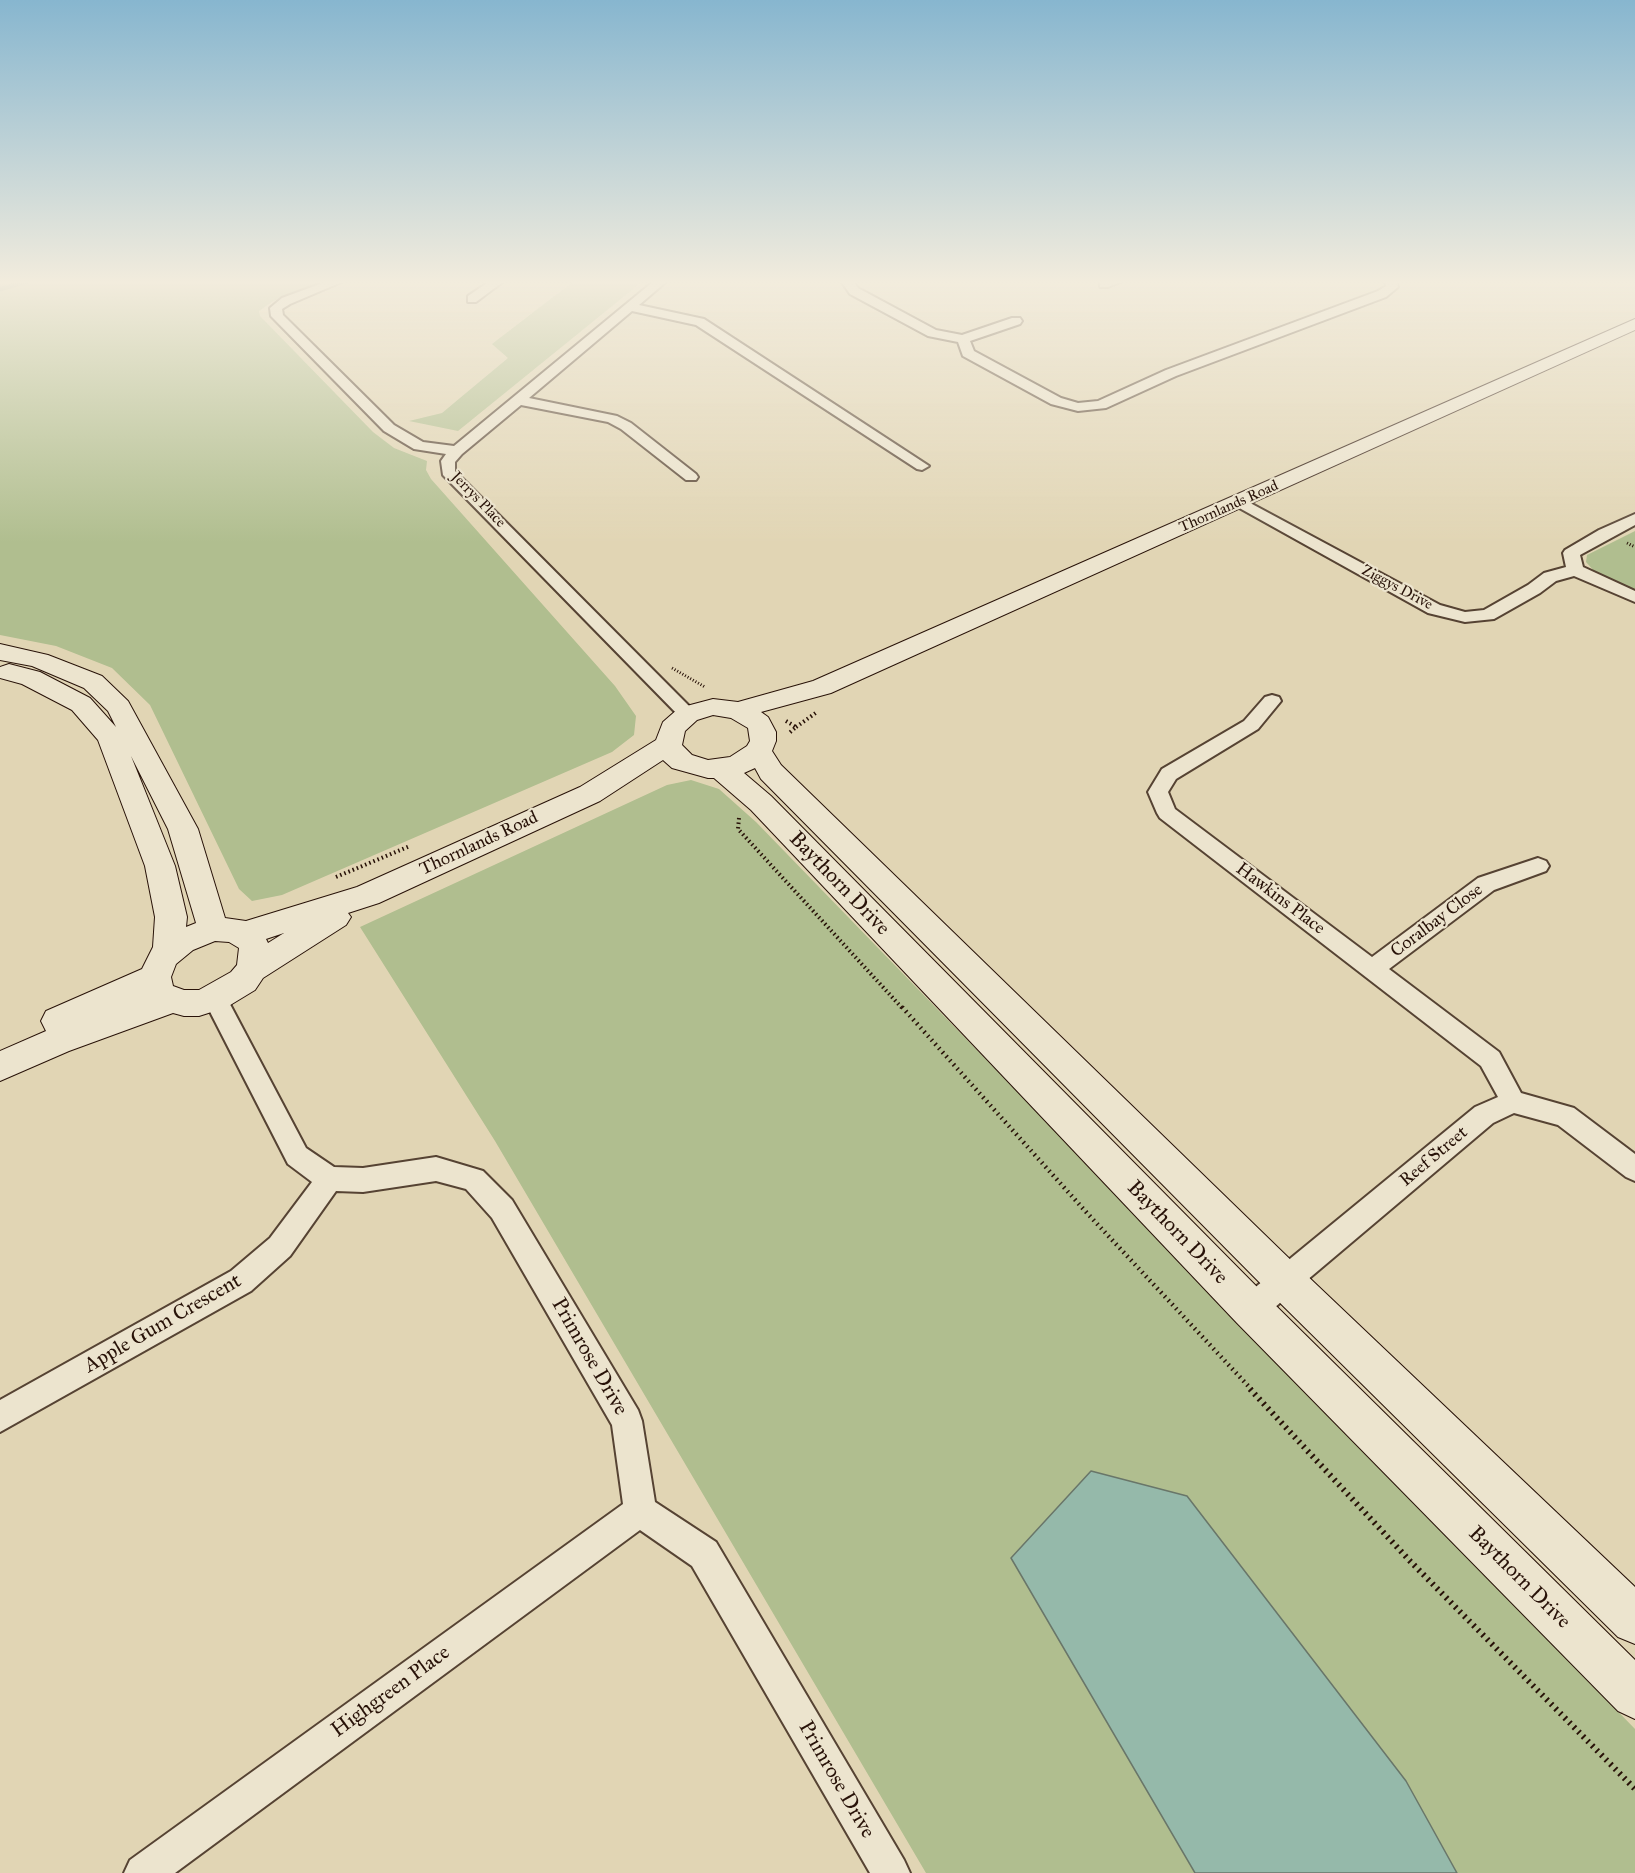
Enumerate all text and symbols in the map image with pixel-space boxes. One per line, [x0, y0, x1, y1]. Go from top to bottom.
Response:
street label: Jerrys Place [447, 468, 509, 532]
street label: Thornlands Road [1177, 477, 1281, 537]
street label: Ziggys Drive [1358, 562, 1436, 614]
street label: Thornlands Road [416, 807, 542, 881]
street label: Baythorn Drive [783, 827, 895, 941]
street label: Hawkins Place [1231, 858, 1329, 940]
street label: Coralbay Close [1387, 879, 1487, 963]
street label: Reef Street [1396, 1122, 1472, 1192]
street label: Baythorn Drive [1121, 1176, 1233, 1290]
street label: Apple Gum Crescent [80, 1269, 246, 1379]
street label: Primrose Drive [545, 1294, 633, 1420]
street label: Baythorn Drive [1463, 1522, 1575, 1634]
street label: Highgreen Place [327, 1641, 455, 1743]
street label: Primrose Drive [792, 1717, 880, 1843]

